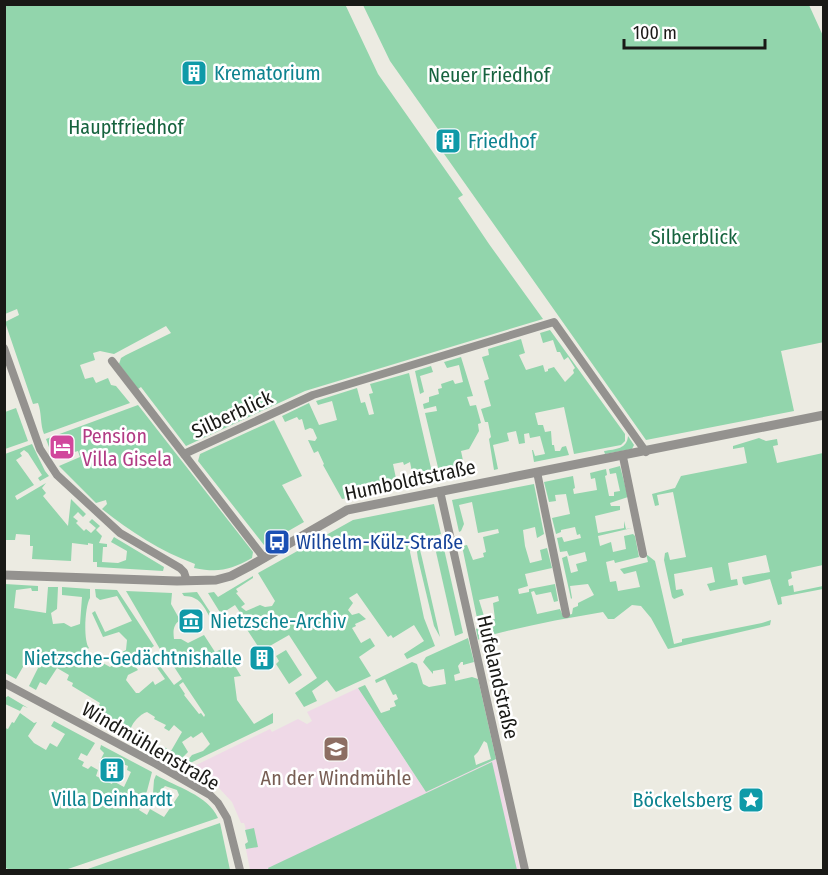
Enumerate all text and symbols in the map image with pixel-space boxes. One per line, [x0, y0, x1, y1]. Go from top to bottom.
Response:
scale bar [624, 12, 765, 50]
text: 100 m [633, 22, 677, 44]
building icon: Krematorium [179, 58, 209, 88]
place label: Krematorium [214, 61, 321, 85]
park label: Neuer Friedhof [428, 63, 552, 87]
park label: Hauptfriedhof [68, 115, 186, 139]
building icon: Friedhof [433, 126, 463, 156]
place label: Friedhof [468, 129, 538, 153]
park label: Silberblick [651, 225, 738, 249]
street label: Silberblick [188, 385, 277, 443]
place label: Pension Villa Gisela [82, 424, 172, 471]
hotel icon: Pension Villa Gisela [47, 432, 77, 462]
street label: Humboldtstraße [342, 454, 478, 506]
bus stop icon: Wilhelm-Külz-Straße [262, 527, 292, 557]
place label: Wilhelm-Külz-Straße [296, 530, 463, 554]
museum icon: Nietzsche-Archiv [176, 606, 206, 636]
place label: Nietzsche-Archiv [210, 609, 346, 633]
street label: Hufelandstraße [472, 613, 524, 741]
building icon: Nietzsche-Gedächtnishalle [247, 643, 277, 673]
place label: Nietzsche-Gedächtnishalle [24, 646, 242, 670]
street label: Windmühlenstraße [78, 697, 224, 795]
school or university icon: An der Windmühle [321, 734, 351, 764]
building icon: Villa Deinhardt [97, 755, 127, 785]
place label: An der Windmühle [261, 766, 411, 790]
place icon: Böckelsberg [736, 785, 766, 815]
place label: Villa Deinhardt [51, 787, 173, 811]
place label: Böckelsberg [633, 788, 733, 812]

